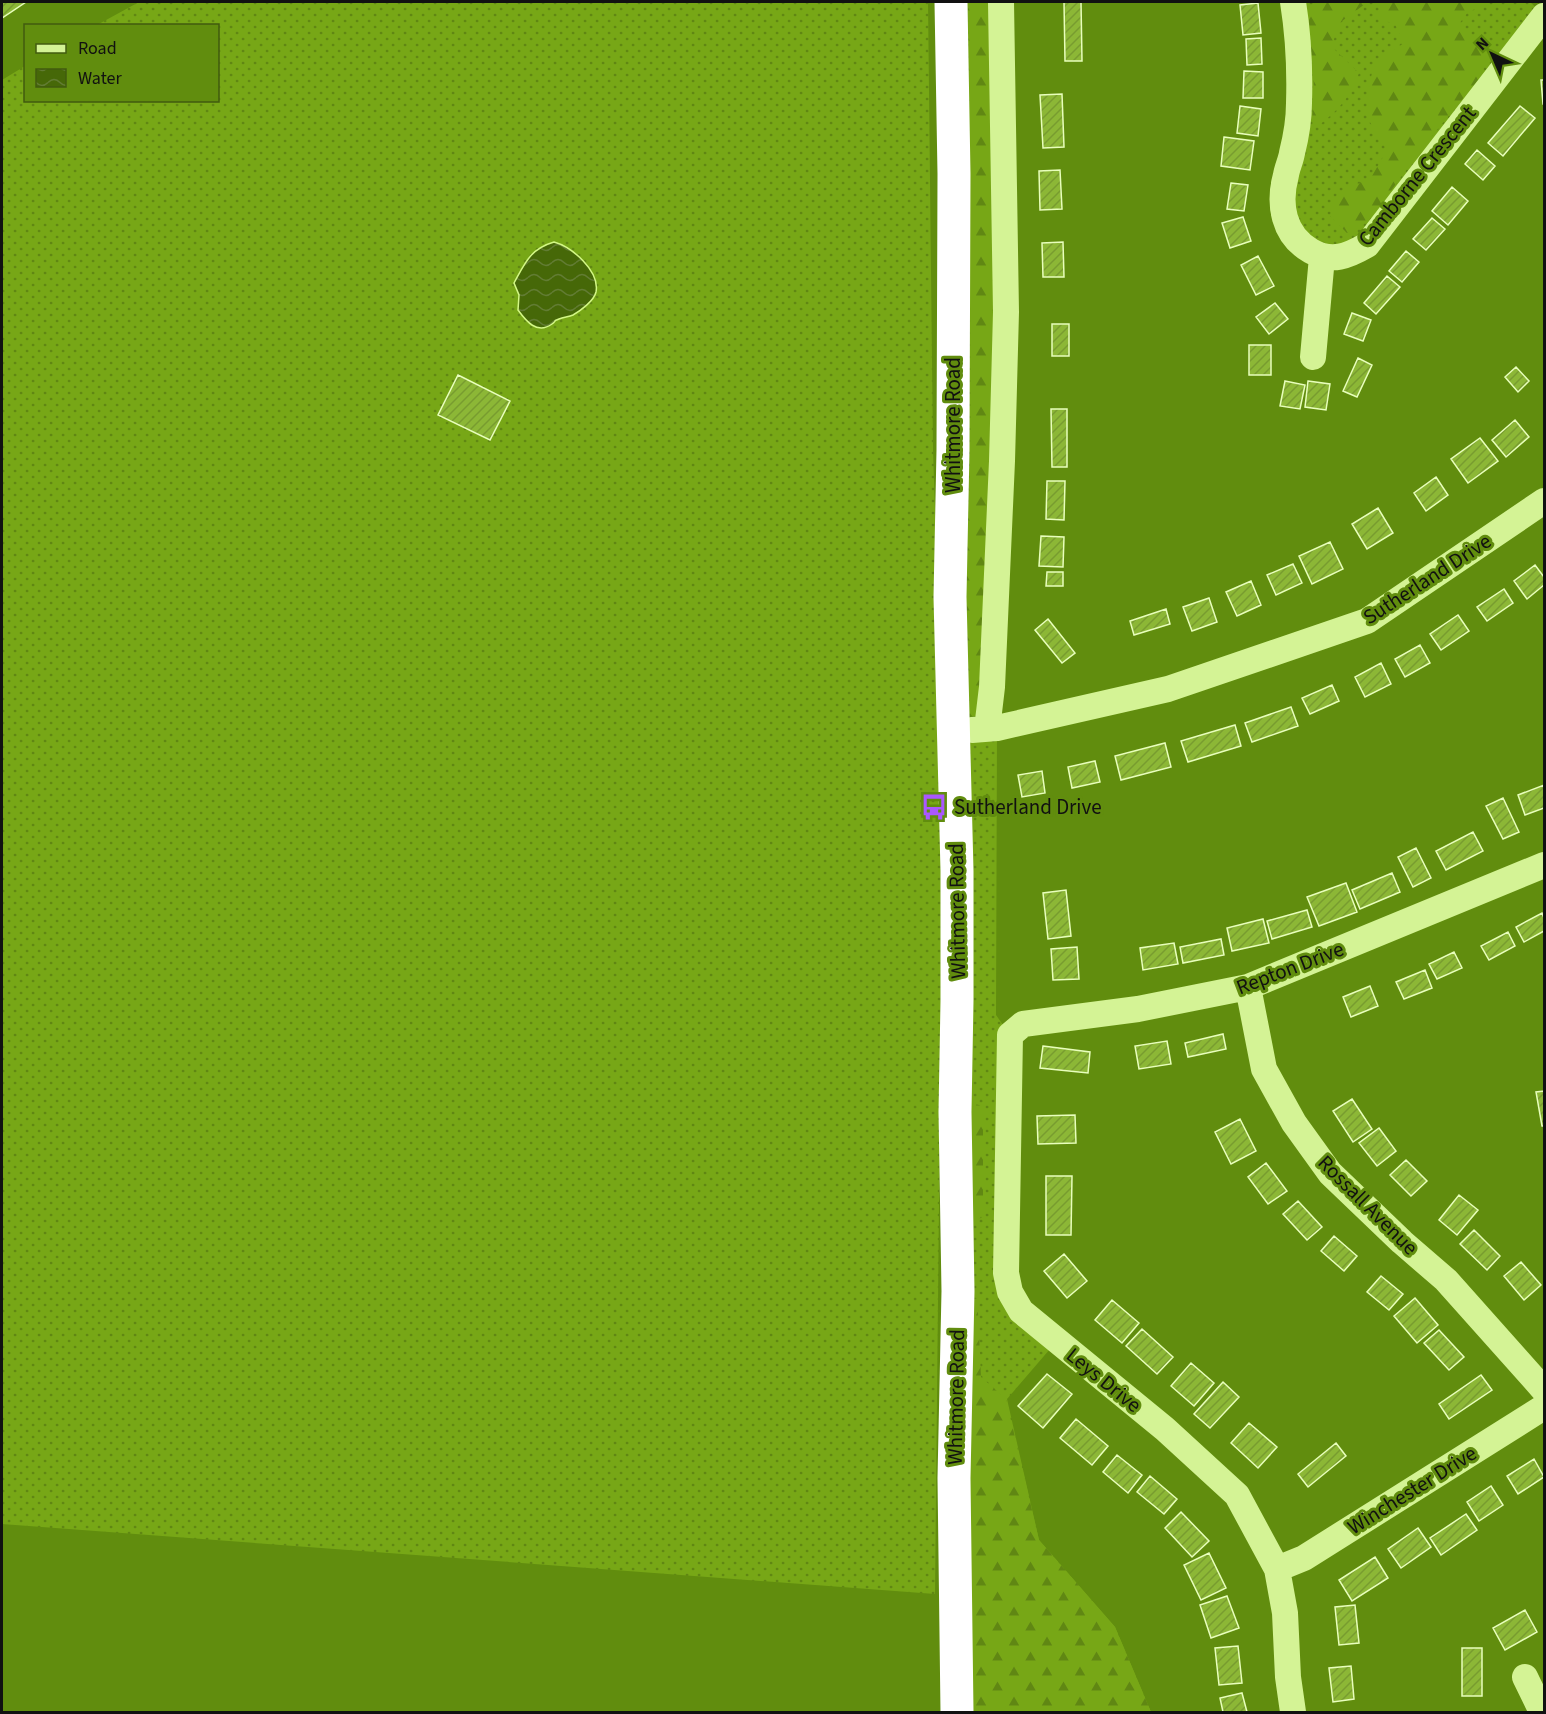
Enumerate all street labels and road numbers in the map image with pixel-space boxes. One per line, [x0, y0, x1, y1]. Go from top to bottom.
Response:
street label: Camborne Crescent [1351, 99, 1483, 253]
street label: Whitmore Road [938, 357, 968, 493]
street label: Sutherland Drive [1357, 526, 1497, 632]
street label: Whitmore Road [941, 843, 973, 979]
street label: Repton Drive [1232, 934, 1348, 1002]
street label: Rossall Avenue [1311, 1148, 1425, 1262]
street label: Whitmore Road [940, 1329, 972, 1465]
street label: Leys Drive [1060, 1340, 1148, 1420]
street label: Winchester Drive [1342, 1438, 1482, 1542]

